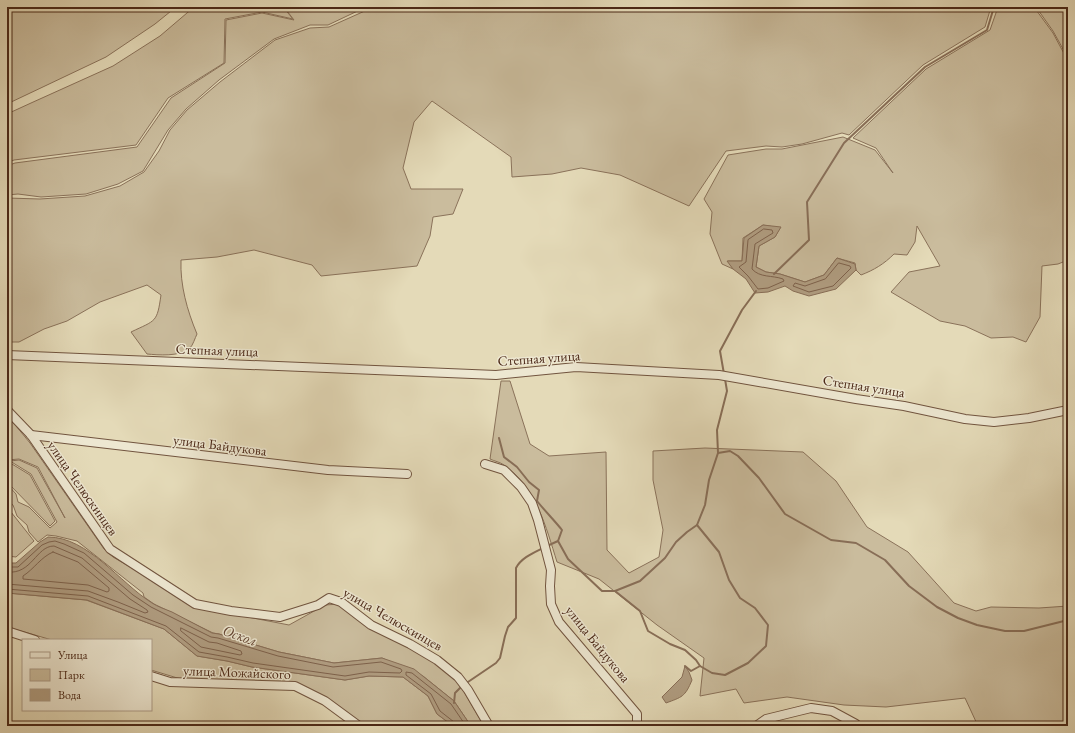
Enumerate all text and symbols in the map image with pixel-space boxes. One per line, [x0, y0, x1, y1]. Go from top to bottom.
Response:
street label: Степная улица [175, 340, 259, 360]
street label: Степная улица [497, 346, 581, 370]
street label: Степная улица [822, 371, 907, 401]
street label: улица Байдукова [172, 430, 268, 460]
street label: улица Челюскинцев [44, 437, 122, 539]
street label: улица Челюскинцев [340, 583, 446, 655]
street label: улица Байдукова [561, 602, 635, 687]
water label: Оскол [220, 620, 260, 650]
legend [22, 639, 152, 711]
text: Улица [57, 647, 88, 663]
street label: улица Можайского [183, 661, 291, 683]
text: Парк [58, 667, 85, 683]
text: Вода [58, 687, 81, 703]

